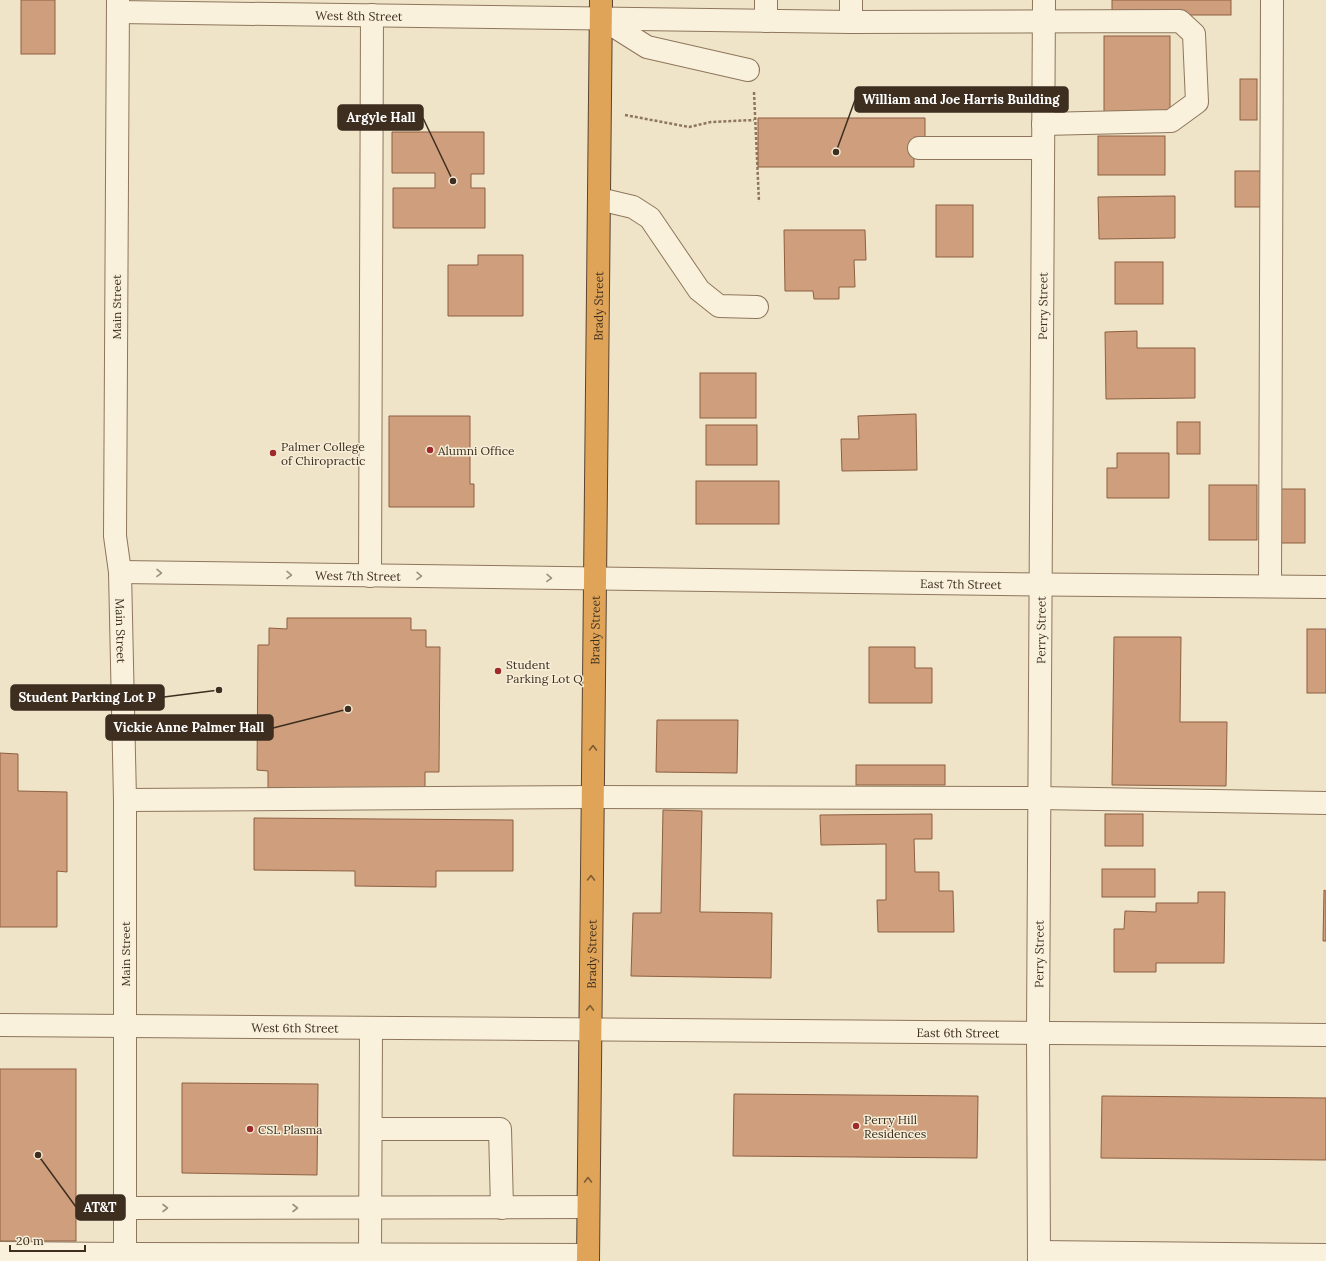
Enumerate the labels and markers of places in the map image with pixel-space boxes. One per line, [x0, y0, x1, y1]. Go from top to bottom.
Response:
callout: William and Joe Harris Building [855, 87, 1068, 112]
callout: Argyle Hall [338, 105, 423, 130]
place label: Palmer College of Chiropractic [281, 439, 365, 468]
place label: Alumni Office [437, 443, 515, 458]
marker: Alumni Office [425, 445, 435, 455]
marker: Palmer College of Chiropractic [268, 448, 278, 458]
place label: Student Parking Lot Q [506, 657, 583, 686]
marker: Student Parking Lot Q [493, 666, 503, 676]
callout: Student Parking Lot P [11, 685, 164, 710]
callout: Vickie Anne Palmer Hall [106, 715, 273, 740]
place label: Perry Hill Residences [864, 1112, 927, 1141]
marker: Perry Hill Residences [851, 1121, 861, 1131]
place label: CSL Plasma [258, 1122, 322, 1137]
marker: CSL Plasma [245, 1124, 255, 1134]
callout: AT&T [76, 1195, 125, 1220]

